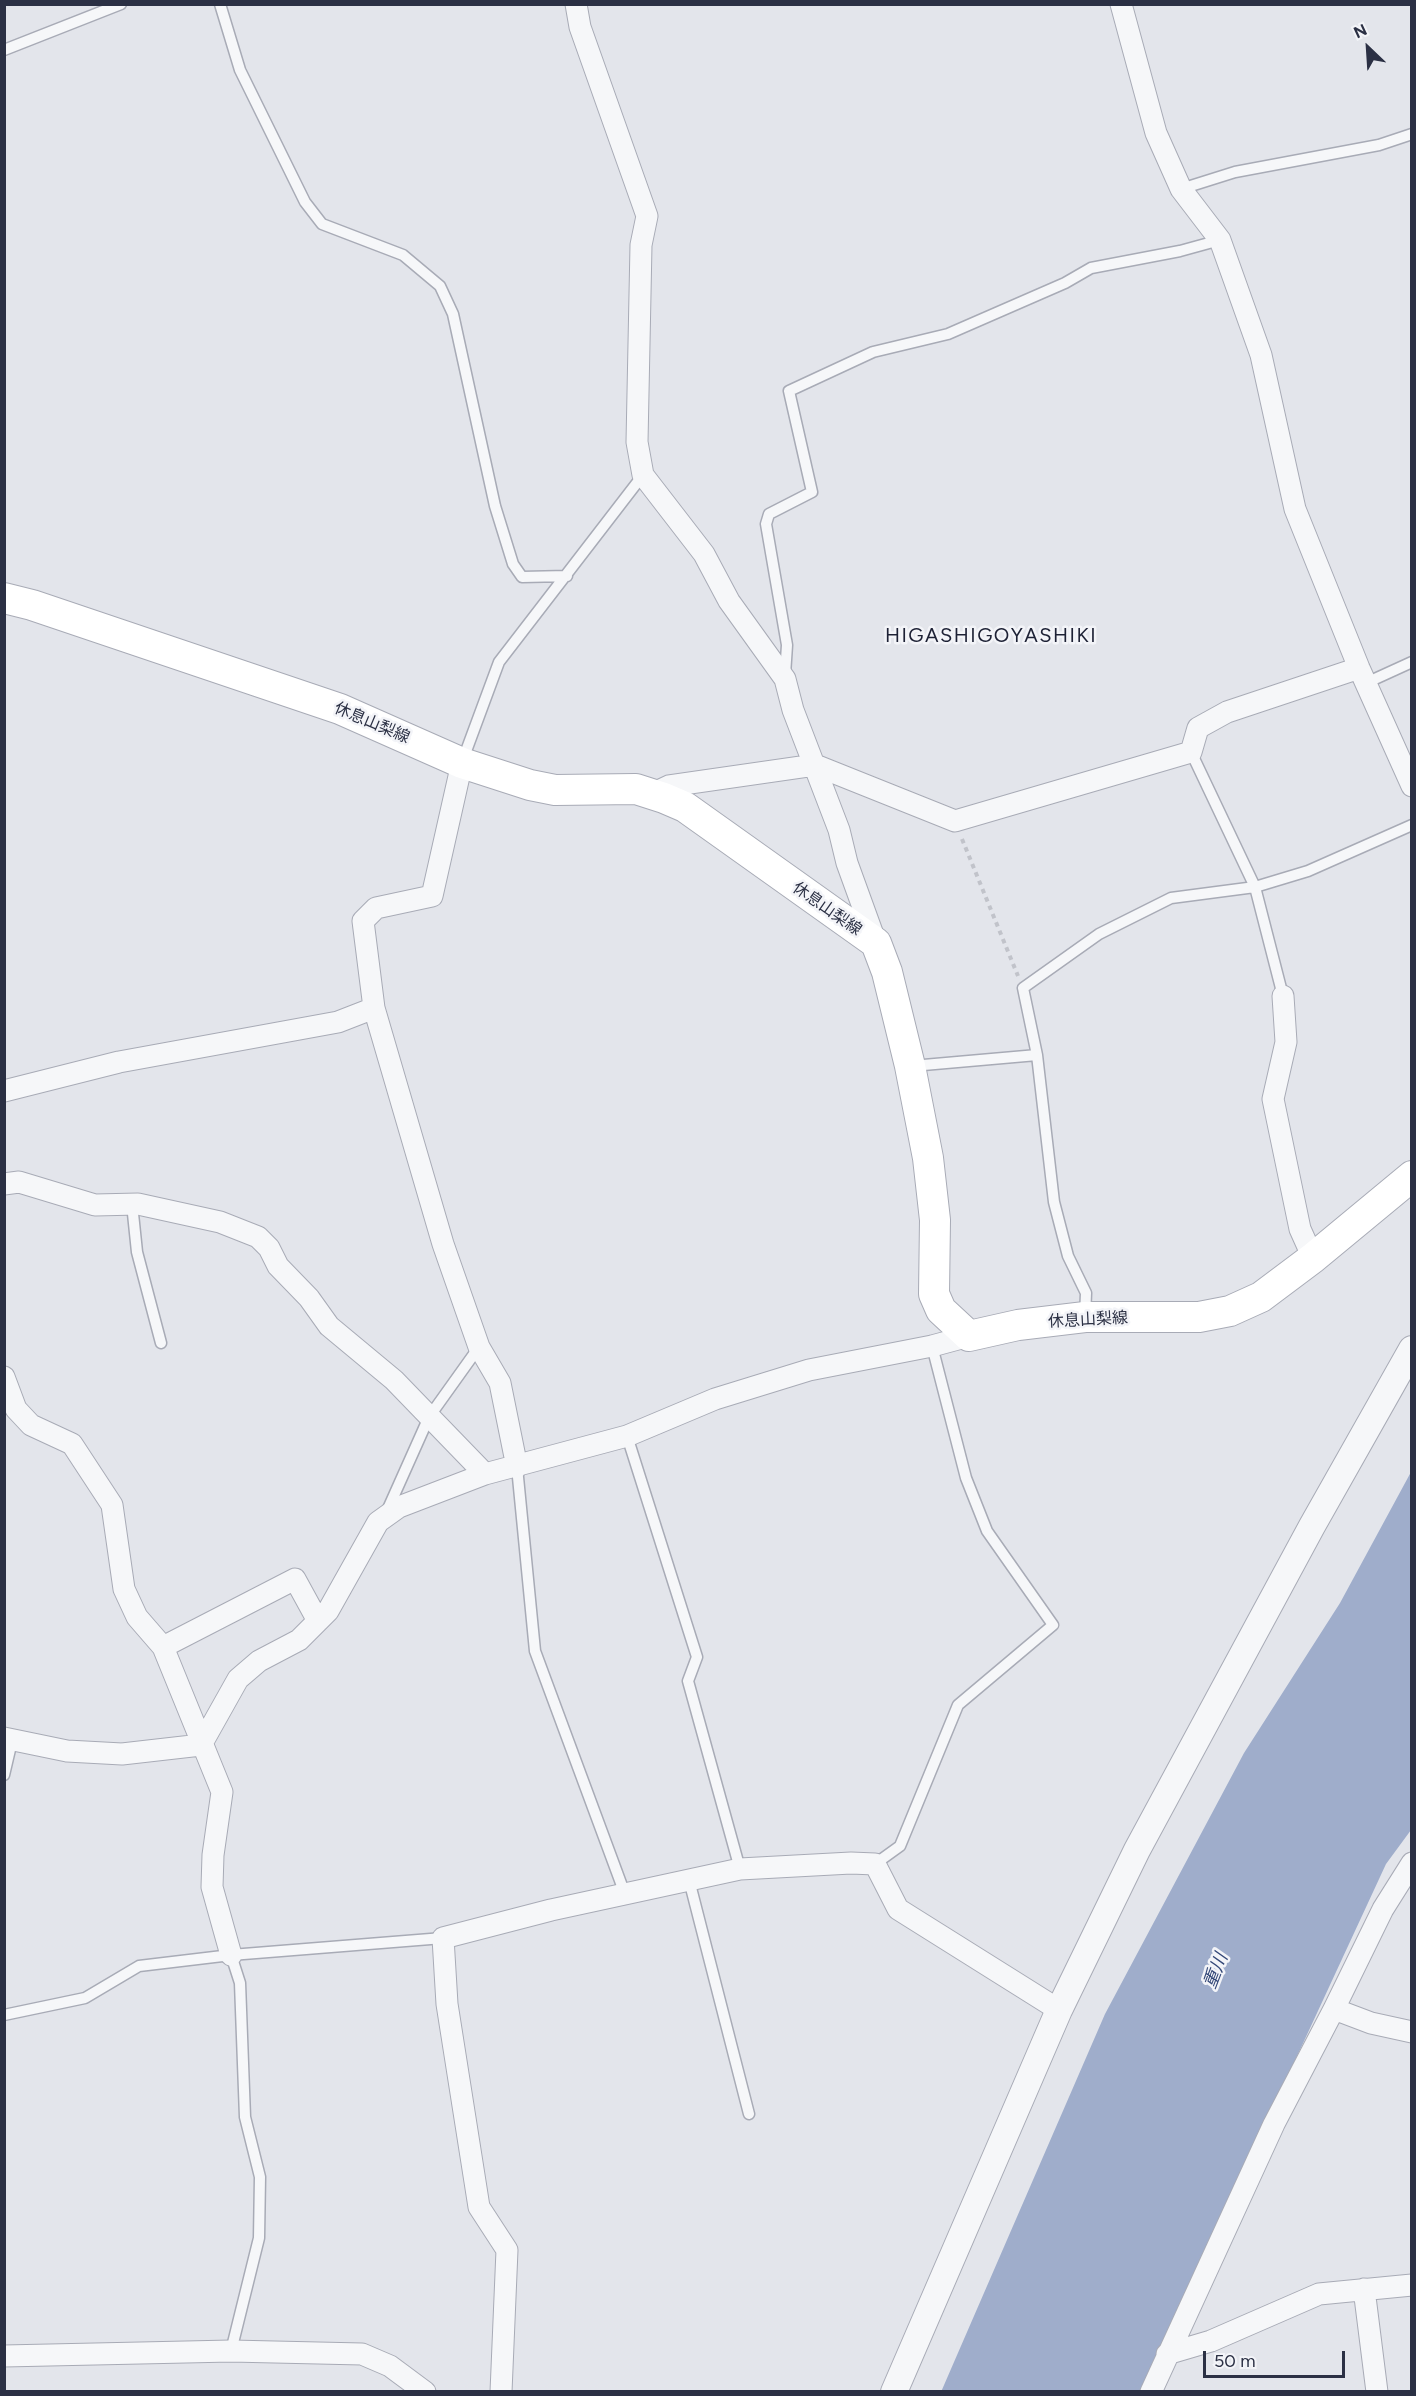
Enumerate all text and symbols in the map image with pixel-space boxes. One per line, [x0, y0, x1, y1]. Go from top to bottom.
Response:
north arrow [1338, 18, 1398, 78]
text: N [1351, 20, 1370, 42]
district label: HIGASHIGOYASHIKI [885, 624, 1097, 648]
street label: 休息山梨線 [331, 699, 413, 747]
street label: 休息山梨線 [789, 878, 865, 940]
street label: 休息山梨線 [1048, 1308, 1128, 1332]
water label: 重川 [1199, 1950, 1233, 1992]
scale bar [1206, 2339, 1348, 2377]
text: 50 m [1214, 2350, 1256, 2372]

